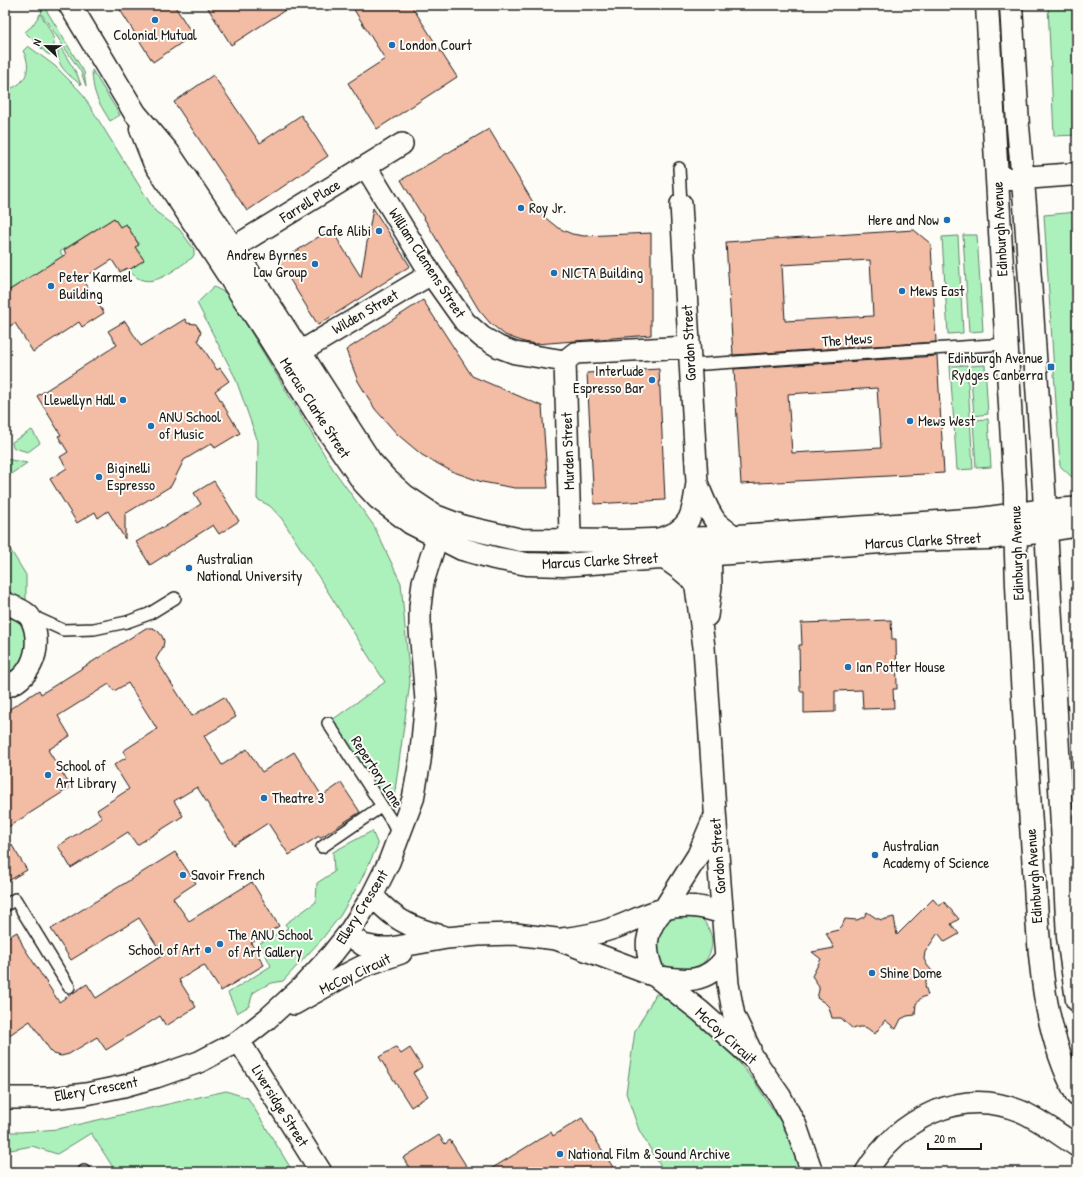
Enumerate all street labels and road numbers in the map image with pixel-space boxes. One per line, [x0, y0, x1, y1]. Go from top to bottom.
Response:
street label: Farrell Place [275, 174, 344, 228]
street label: Edinburgh Avenue [987, 181, 1012, 277]
street label: William Clemens Street [384, 204, 471, 323]
street label: Wilden Street [328, 284, 403, 339]
street label: Gordon Street [676, 304, 701, 382]
street label: The Mews [821, 327, 873, 352]
street label: Marcus Clarke Street [275, 353, 356, 463]
street label: Murden Street [556, 411, 579, 490]
street label: Edinburgh Avenue [1004, 505, 1029, 601]
street label: Marcus Clarke Street [864, 527, 982, 554]
street label: Marcus Clarke Street [541, 547, 659, 574]
street label: Repertory Lane [346, 732, 409, 812]
street label: Gordon Street [704, 817, 731, 895]
street label: Edinburgh Avenue [1020, 828, 1047, 924]
street label: Ellery Crescent [330, 865, 393, 948]
street label: McCoy Circuit [316, 948, 395, 999]
street label: McCoy Circuit [691, 1002, 762, 1070]
street label: Liversidge Street [247, 1061, 314, 1151]
street label: Ellery Crescent [53, 1071, 140, 1106]

